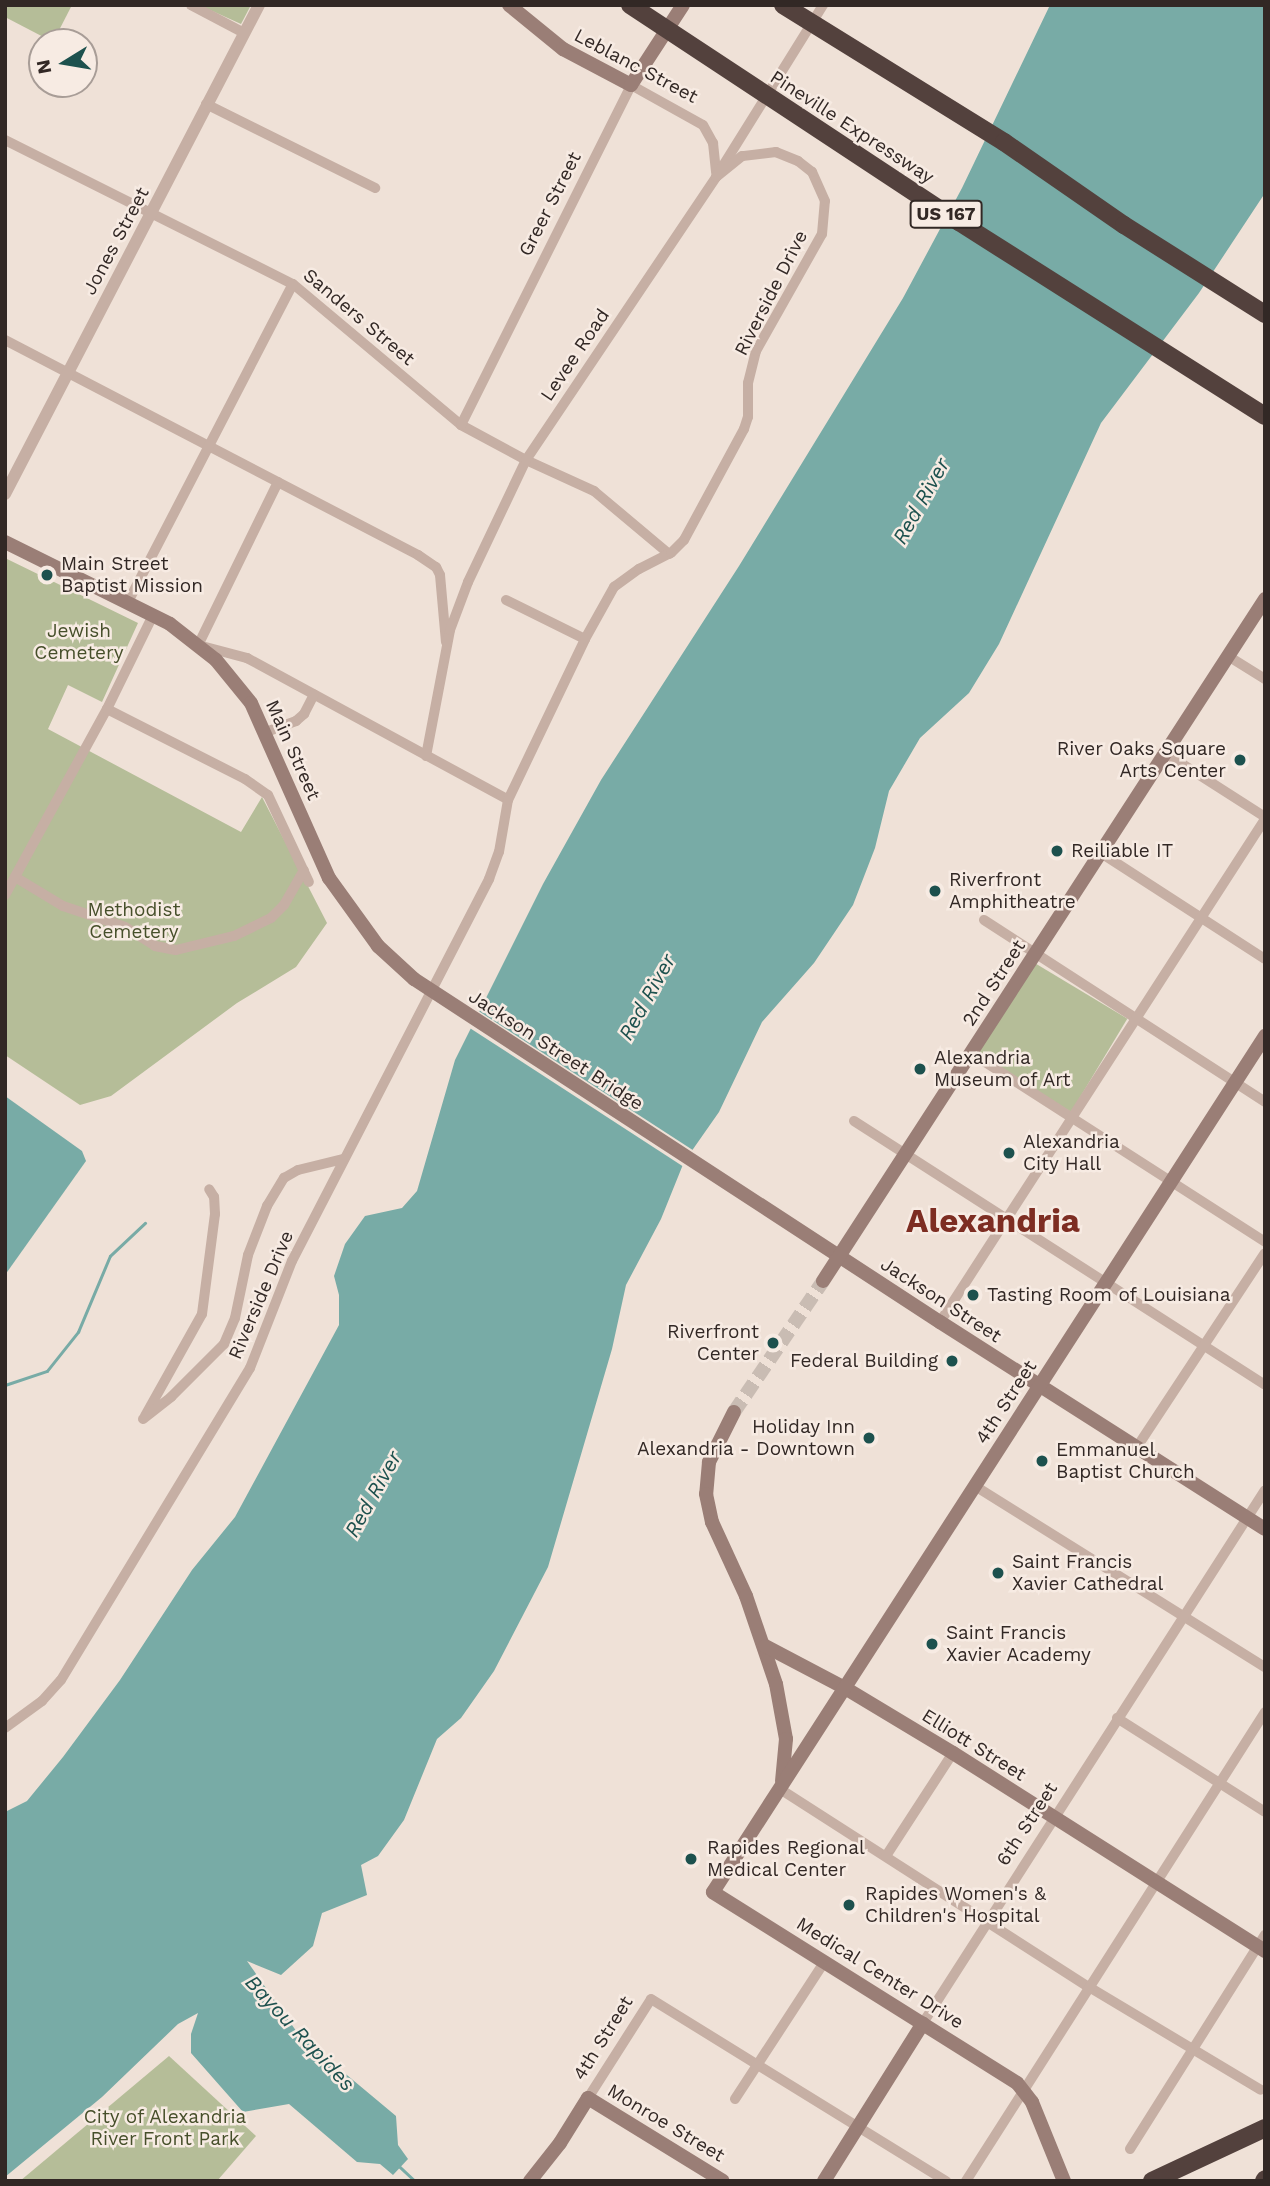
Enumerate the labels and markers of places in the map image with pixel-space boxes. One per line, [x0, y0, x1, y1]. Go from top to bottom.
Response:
place label: Main Street Baptist Mission [61, 553, 203, 597]
marker: Main Street Baptist Mission [39, 567, 55, 583]
place label: River Oaks Square Arts Center [1056, 738, 1226, 782]
marker: River Oaks Square Arts Center [1232, 752, 1248, 768]
place label: Reiliable IT [1071, 840, 1173, 862]
marker: Reiliable IT [1049, 843, 1065, 859]
place label: Riverfront Amphitheatre [949, 869, 1076, 913]
marker: Riverfront Amphitheatre [927, 883, 943, 899]
place label: Alexandria Museum of Art [934, 1047, 1072, 1091]
marker: Alexandria Museum of Art [912, 1061, 928, 1077]
place label: Alexandria City Hall [1023, 1131, 1120, 1175]
marker: Alexandria City Hall [1001, 1145, 1017, 1161]
place label: Tasting Room of Louisiana [987, 1284, 1231, 1306]
marker: Tasting Room of Louisiana [965, 1287, 981, 1303]
place label: Riverfront Center [667, 1321, 759, 1365]
marker: Riverfront Center [765, 1335, 781, 1351]
place label: Federal Building [789, 1350, 938, 1372]
marker: Federal Building [944, 1353, 960, 1369]
place label: Holiday Inn Alexandria - Downtown [636, 1416, 855, 1460]
marker: Holiday Inn Alexandria - Downtown [861, 1430, 877, 1446]
place label: Emmanuel Baptist Church [1056, 1439, 1195, 1483]
marker: Emmanuel Baptist Church [1034, 1453, 1050, 1469]
place label: Saint Francis Xavier Cathedral [1012, 1551, 1164, 1595]
marker: Saint Francis Xavier Cathedral [990, 1565, 1006, 1581]
place label: Saint Francis Xavier Academy [946, 1622, 1092, 1666]
marker: Saint Francis Xavier Academy [924, 1636, 940, 1652]
place label: Rapides Regional Medical Center [707, 1837, 865, 1881]
marker: Rapides Regional Medical Center [681, 1849, 701, 1869]
place label: Rapides Women's & Children's Hospital [865, 1883, 1047, 1927]
marker: Rapides Women's & Children's Hospital [839, 1895, 859, 1915]

